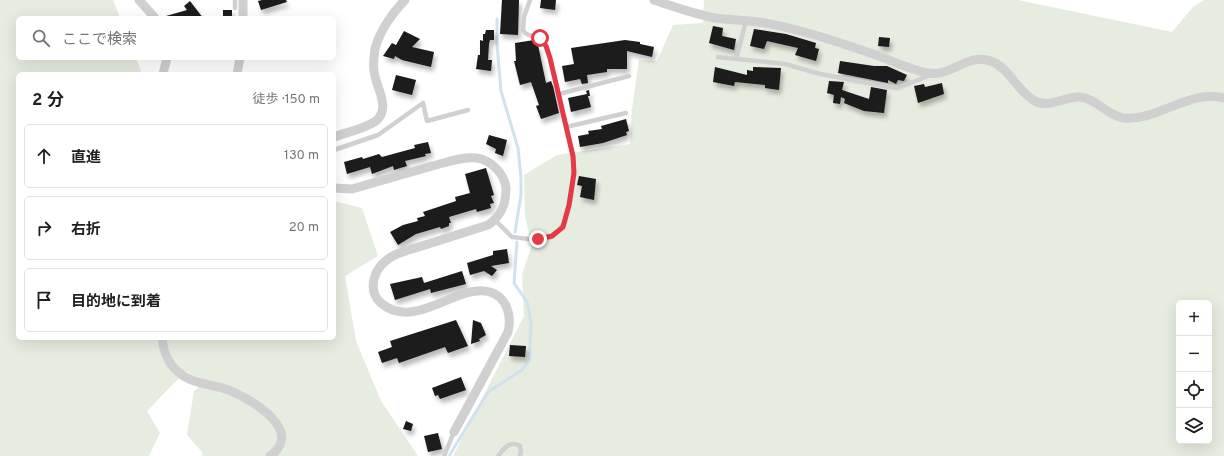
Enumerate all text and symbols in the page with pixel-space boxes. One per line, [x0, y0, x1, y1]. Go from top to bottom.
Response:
search box [16, 16, 336, 60]
icon: search [30, 27, 52, 49]
route start [531, 29, 549, 47]
text: ここで検索 [62, 31, 137, 50]
text: 2 分 [32, 90, 64, 112]
text: 徒歩 · 150 m [253, 92, 320, 108]
icon: ahead [33, 145, 55, 167]
text: 130 m [284, 148, 319, 164]
text: 直進 [71, 149, 101, 168]
icon: right [33, 217, 55, 239]
text: 20 m [289, 220, 319, 236]
text: 右折 [71, 221, 101, 240]
route end [529, 230, 547, 248]
icon: arrive [33, 289, 55, 311]
text: 目的地に到着 [71, 293, 161, 312]
map controls [1176, 300, 1212, 444]
button: + [1176, 300, 1212, 336]
button: − [1176, 336, 1212, 372]
button: locate [1176, 372, 1212, 408]
button: layers [1176, 408, 1212, 444]

